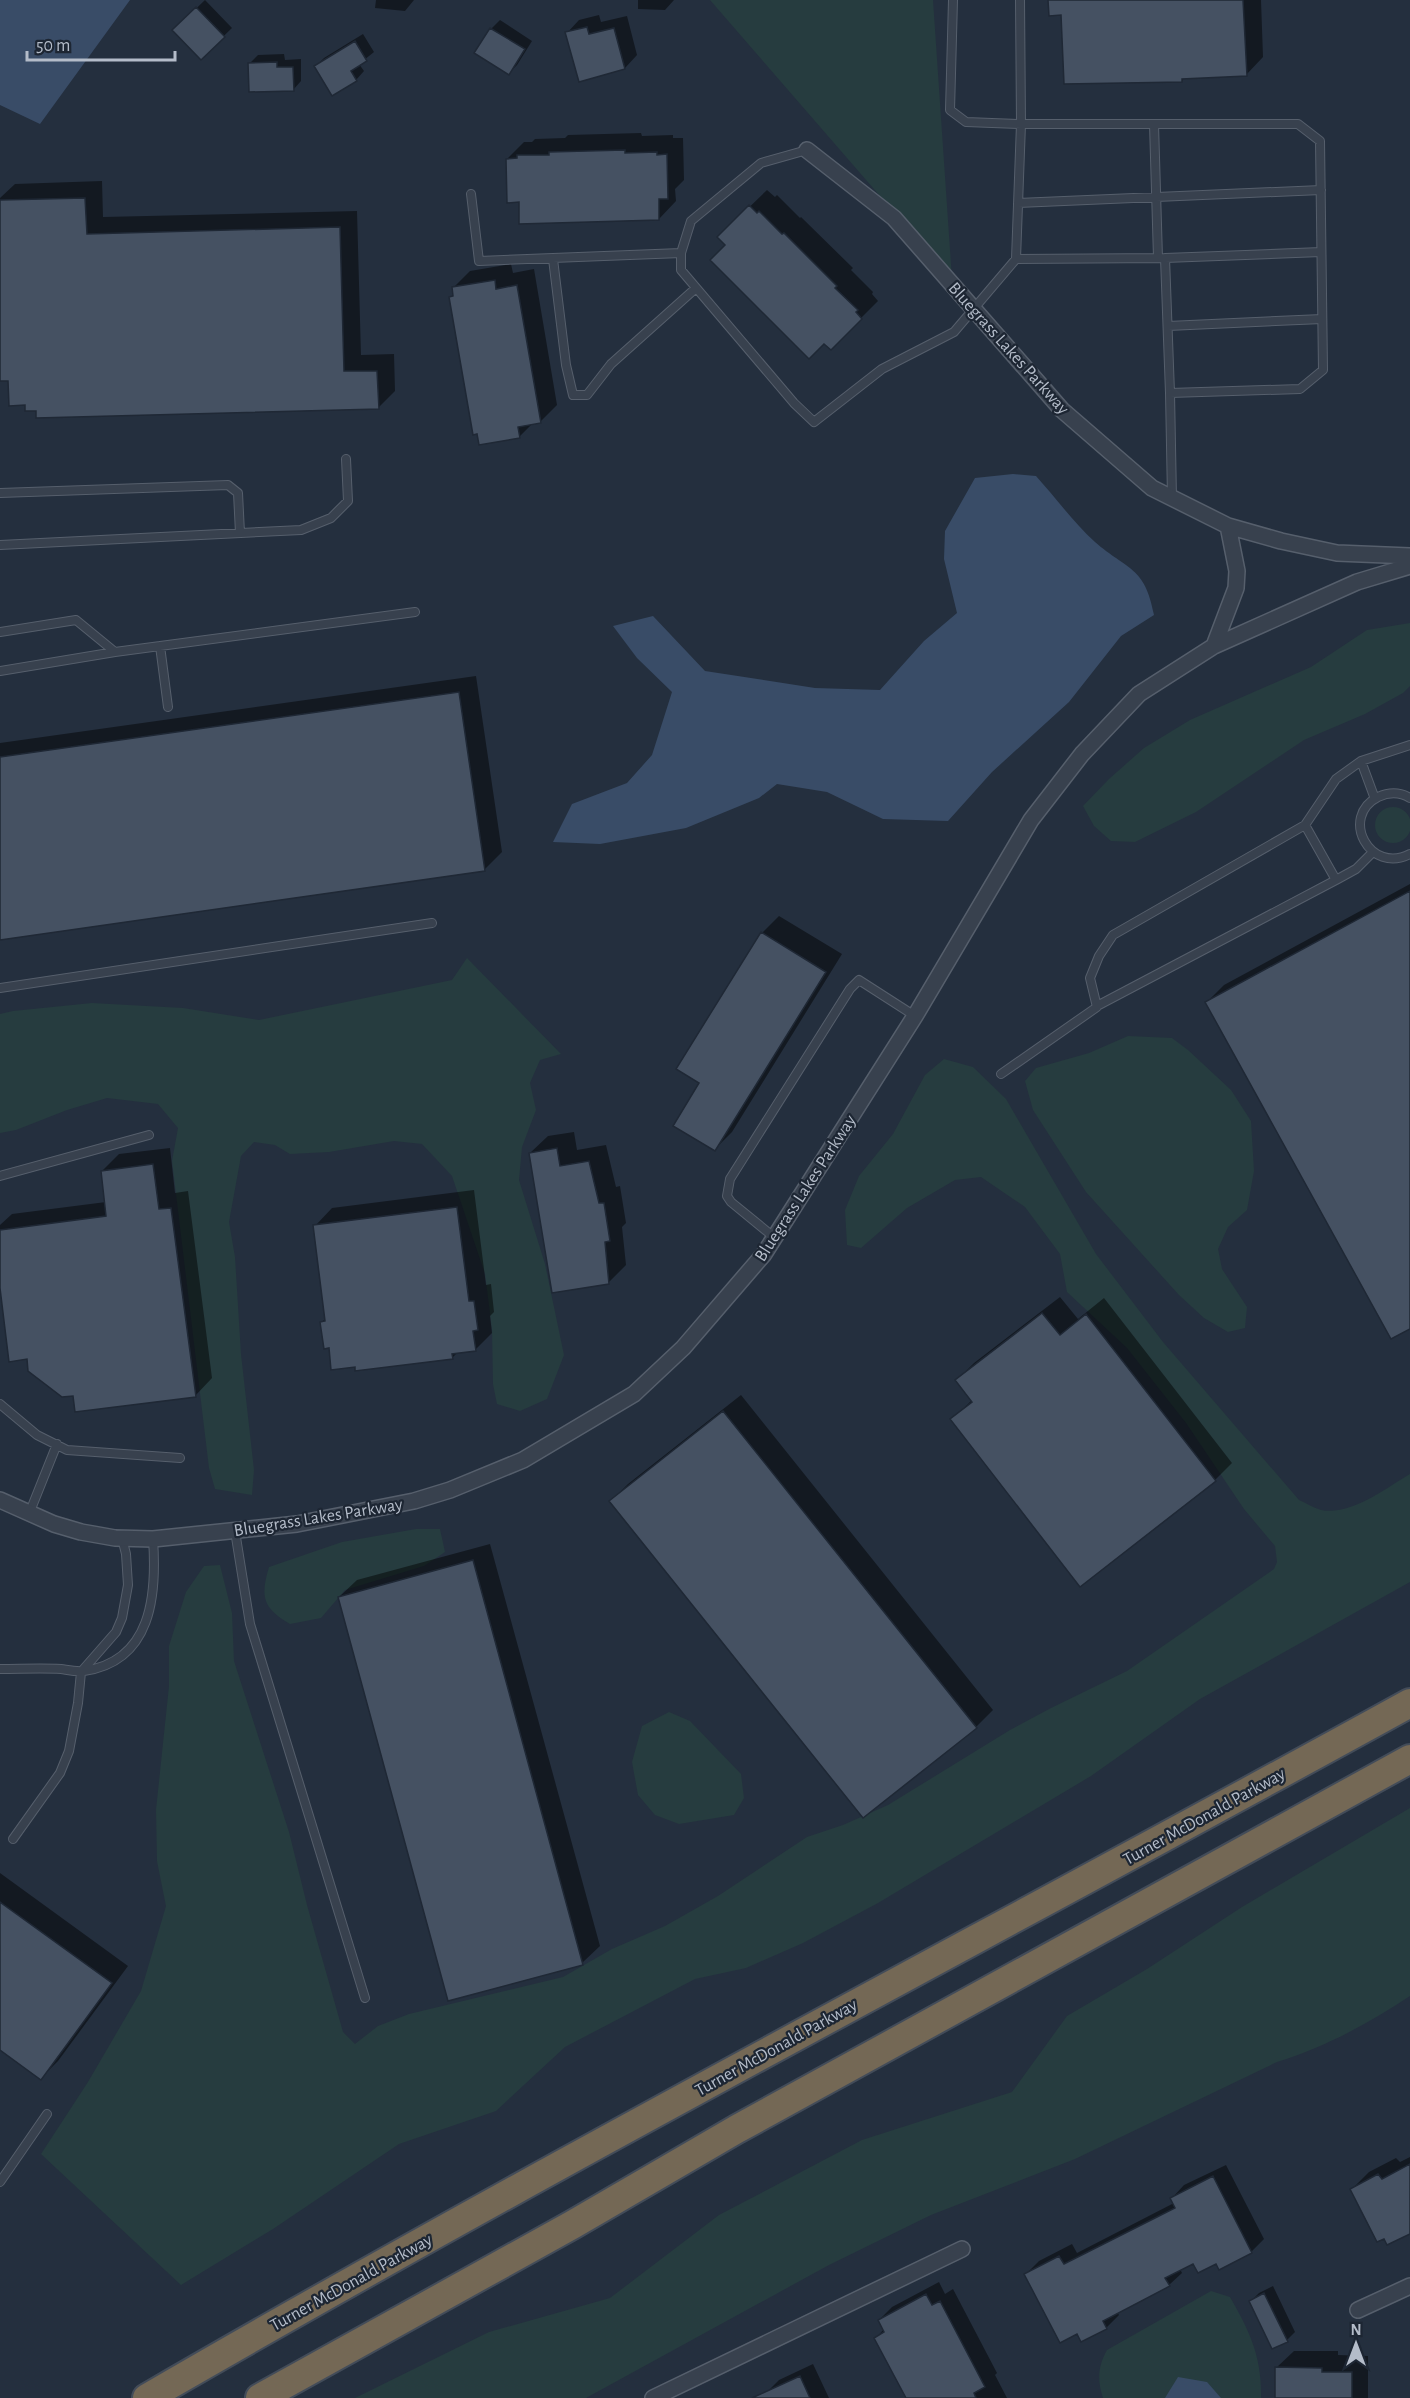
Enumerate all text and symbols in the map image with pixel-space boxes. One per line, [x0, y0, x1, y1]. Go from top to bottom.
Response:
scale bar [27, 24, 176, 62]
text: 50 m [36, 37, 70, 55]
street label: Bluegrass Lakes Parkway [944, 279, 1072, 418]
street label: Bluegrass Lakes Parkway [752, 1112, 860, 1265]
street label: Bluegrass Lakes Parkway [232, 1496, 404, 1540]
street label: Turner McDonald Parkway [1120, 1765, 1289, 1869]
street label: Turner McDonald Parkway [692, 1996, 861, 2100]
street label: Turner McDonald Parkway [267, 2231, 436, 2335]
north arrow [1326, 2314, 1386, 2374]
text: N [1350, 2322, 1362, 2338]

